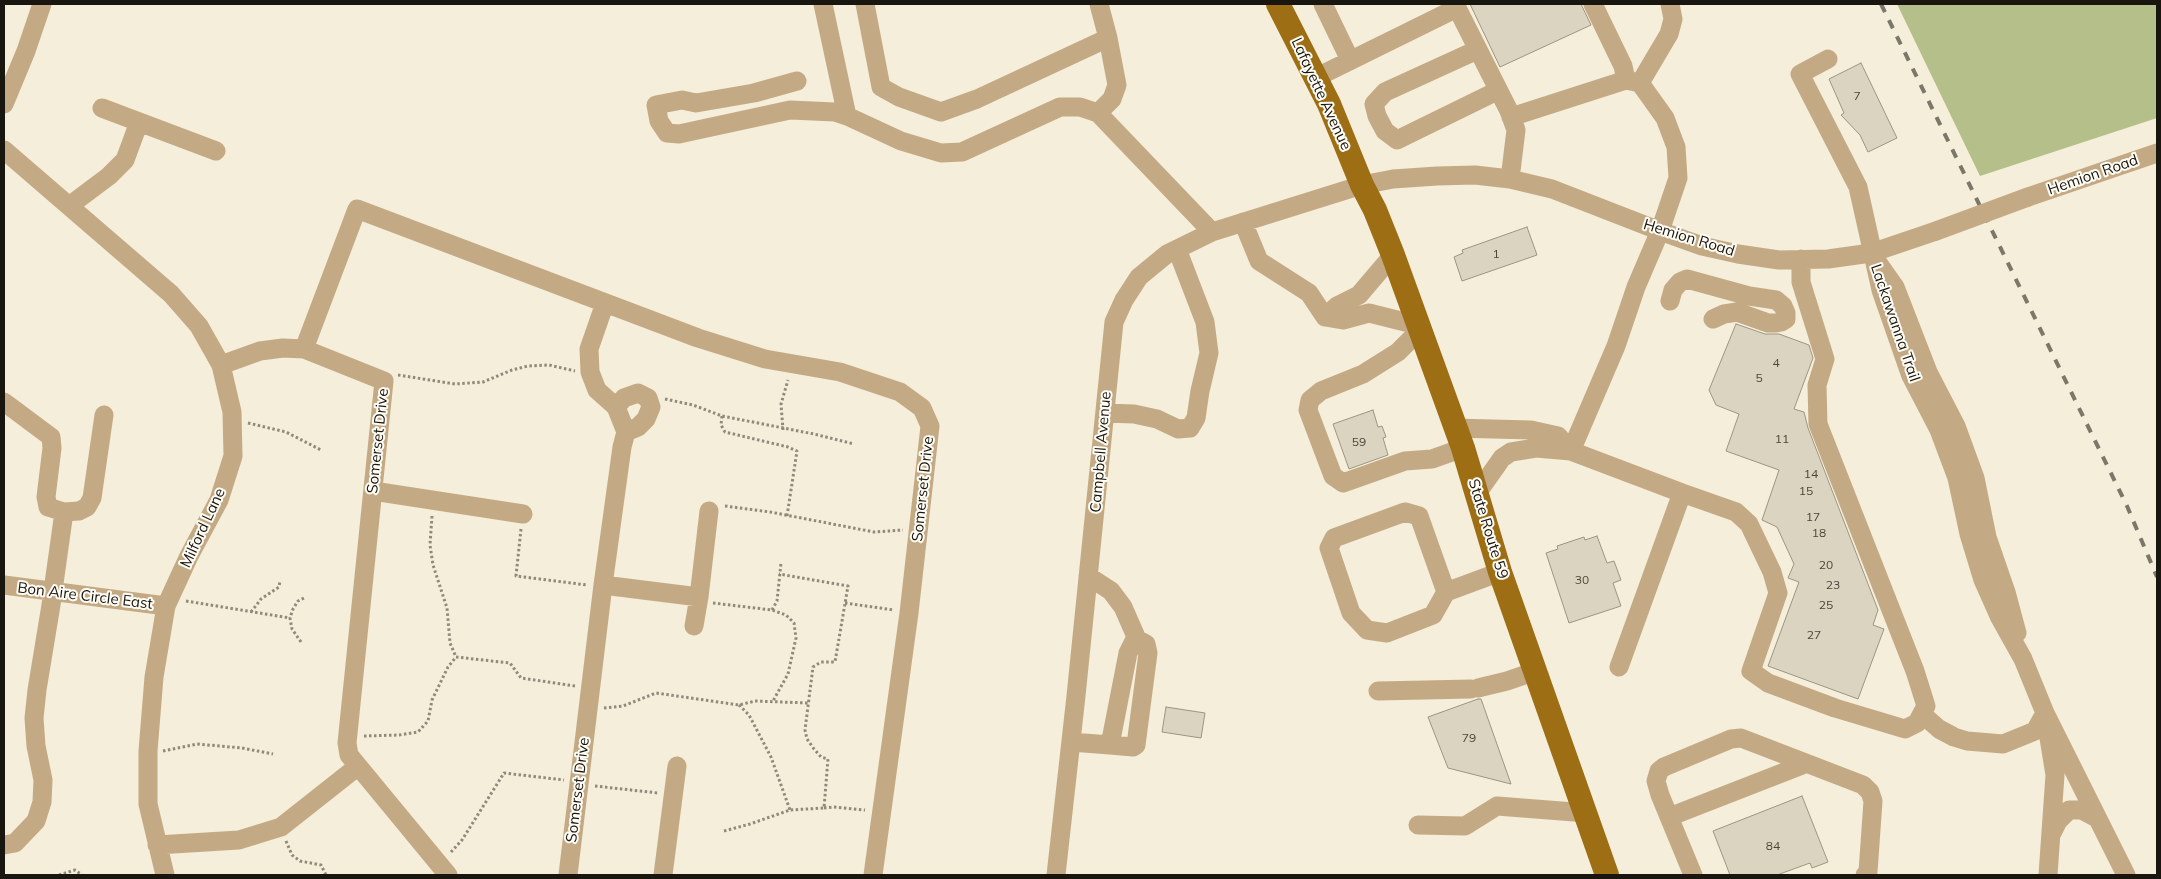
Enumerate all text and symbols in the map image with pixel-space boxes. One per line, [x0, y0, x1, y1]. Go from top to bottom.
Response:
street label: Lafayette Avenue [1287, 35, 1355, 153]
house number: 7 [1853, 89, 1861, 103]
street label: Hemion Road [2045, 151, 2141, 199]
street label: Hemion Road [1641, 216, 1737, 260]
house number: 1 [1492, 247, 1500, 261]
street label: Lackawanna Trail [1866, 262, 1924, 384]
house number: 4 [1772, 356, 1780, 370]
house number: 5 [1755, 371, 1763, 385]
street label: Somerset Drive [364, 388, 392, 494]
street label: Campbell Avenue [1087, 391, 1115, 513]
house number: 11 [1775, 432, 1789, 446]
house number: 59 [1352, 435, 1366, 449]
street label: Somerset Drive [909, 436, 937, 542]
house number: 14 [1804, 467, 1818, 481]
street label: State Route 59 [1464, 477, 1512, 581]
house number: 15 [1799, 484, 1813, 498]
street label: Milford Lane [177, 485, 229, 571]
house number: 17 [1806, 510, 1820, 524]
house number: 18 [1812, 526, 1826, 540]
house number: 20 [1819, 558, 1833, 572]
house number: 30 [1575, 573, 1589, 587]
house number: 23 [1826, 578, 1840, 592]
street label: Bon Aire Circle East [16, 579, 154, 613]
house number: 25 [1819, 598, 1833, 612]
house number: 27 [1807, 628, 1821, 642]
house number: 79 [1462, 731, 1476, 745]
street label: Somerset Drive [563, 736, 593, 844]
house number: 84 [1766, 839, 1780, 853]

